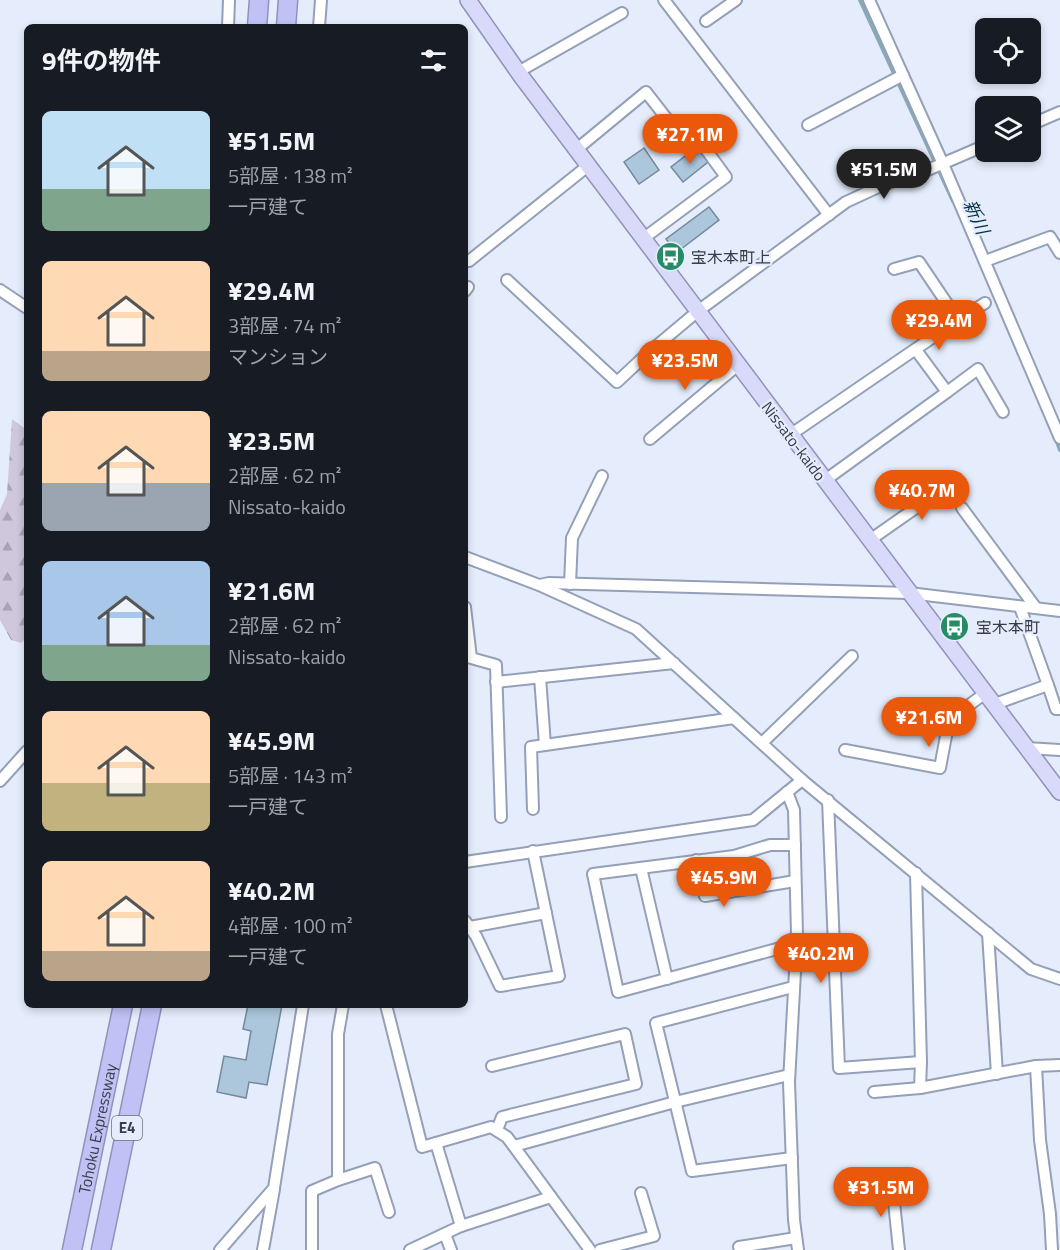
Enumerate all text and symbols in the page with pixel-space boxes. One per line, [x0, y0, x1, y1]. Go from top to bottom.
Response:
map controls [975, 18, 1041, 162]
button: locate [975, 18, 1041, 84]
text: 9件の物件 [42, 41, 161, 80]
icon: filters [417, 44, 450, 77]
button: layers [975, 96, 1041, 162]
pin: ¥27.1M [641, 114, 739, 165]
text: ¥27.1M [656, 118, 724, 149]
text: ¥51.5M [228, 121, 315, 160]
icon: home [90, 135, 162, 207]
pin: ¥51.5M [835, 149, 933, 200]
text: ¥51.5M [850, 153, 918, 184]
text: 5部屋 · 138 m² [228, 160, 353, 191]
text: 一戸建て [228, 191, 308, 222]
water label: 新川 [957, 195, 997, 241]
bus stop icon: 宝木本町上 [654, 241, 686, 273]
place label: 宝木本町上 [691, 245, 771, 269]
text: ¥29.4M [228, 271, 315, 310]
icon: home [90, 285, 162, 357]
pin: ¥29.4M [890, 300, 988, 351]
text: ¥29.4M [905, 304, 973, 335]
text: 3部屋 · 74 m² [228, 310, 341, 341]
pin: ¥23.5M [636, 340, 734, 391]
text: マンション [228, 341, 328, 372]
text: ¥23.5M [651, 344, 719, 375]
street label: Nissato-kaido [756, 396, 832, 486]
text: ¥23.5M [228, 421, 315, 460]
icon: home [90, 435, 162, 507]
text: 2部屋 · 62 m² [228, 460, 341, 491]
pin: ¥40.7M [873, 470, 971, 521]
text: ¥40.7M [888, 474, 956, 505]
text: Nissato-kaido [228, 491, 346, 522]
text: ¥21.6M [228, 571, 315, 610]
icon: home [90, 585, 162, 657]
text: 2部屋 · 62 m² [228, 610, 341, 641]
bus stop icon: 宝木本町 [939, 611, 971, 643]
place label: 宝木本町 [976, 615, 1040, 639]
text: Nissato-kaido [228, 641, 346, 672]
pin: ¥21.6M [880, 697, 978, 748]
text: ¥21.6M [895, 701, 963, 732]
text: ¥45.9M [228, 721, 315, 760]
icon: home [90, 735, 162, 807]
text: 5部屋 · 143 m² [228, 760, 353, 791]
text: 一戸建て [228, 791, 308, 822]
pin: ¥45.9M [675, 857, 773, 908]
text: ¥45.9M [690, 861, 758, 892]
text: ¥40.2M [228, 871, 315, 910]
icon: home [90, 885, 162, 957]
text: 4部屋 · 100 m² [228, 910, 353, 941]
pin: ¥40.2M [772, 933, 870, 984]
text: ¥40.2M [787, 937, 855, 968]
text: 一戸建て [228, 941, 308, 972]
street label: Tohoku Expressway [72, 1061, 123, 1196]
road number: E4 [112, 1116, 142, 1140]
pin: ¥31.5M [832, 1167, 930, 1218]
text: ¥31.5M [847, 1171, 915, 1202]

